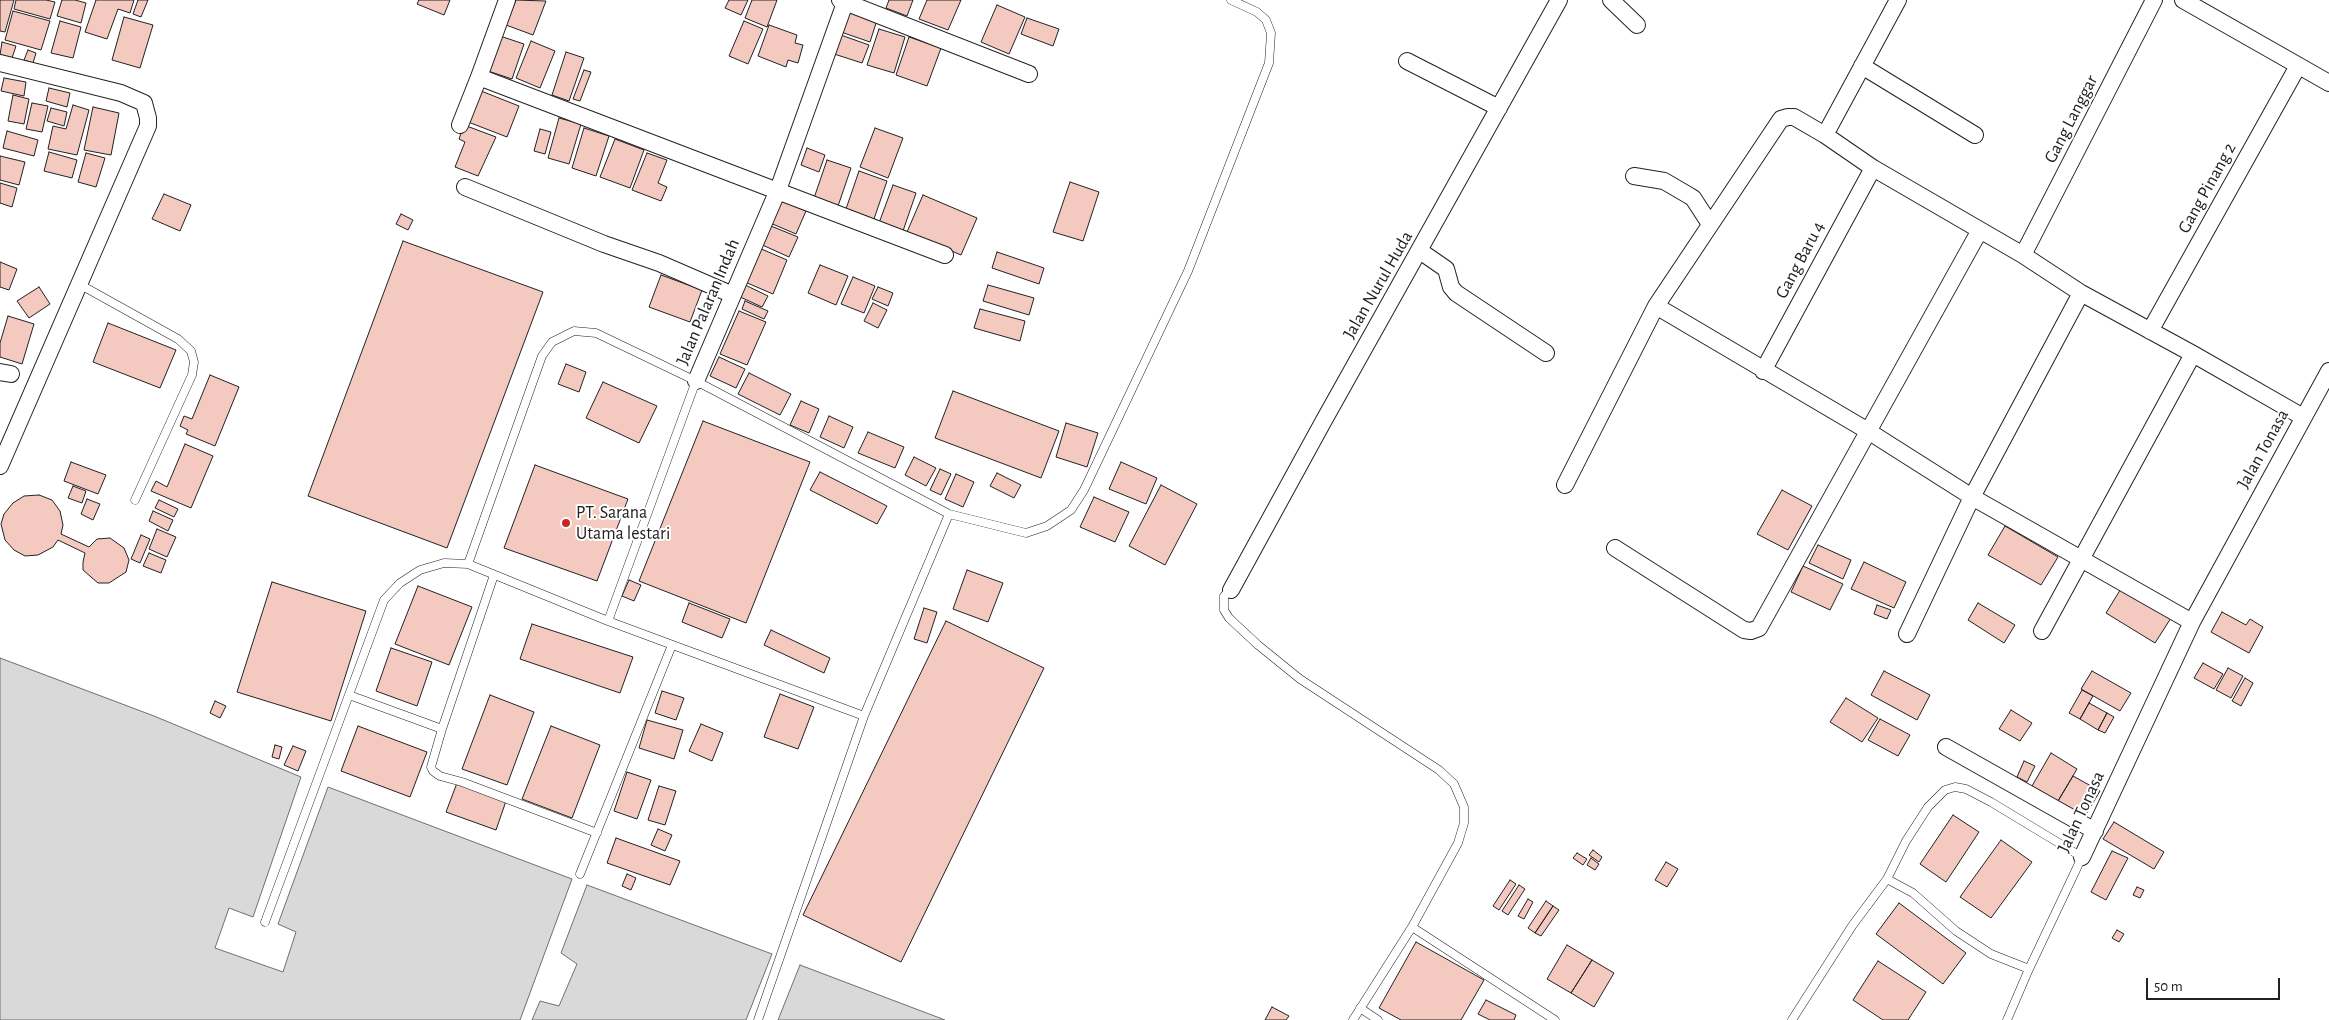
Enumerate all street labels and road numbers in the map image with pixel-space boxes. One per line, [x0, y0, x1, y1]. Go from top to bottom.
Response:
street label: Gang Langgar [2040, 71, 2102, 167]
street label: Gang Pinang 2 [2173, 139, 2241, 237]
street label: Gang Baru 4 [1771, 218, 1829, 302]
street label: Jalan Nurul Huda [1338, 227, 1418, 343]
street label: Jalan Palaran Indah [672, 236, 744, 368]
street label: Jalan Tonasa [2232, 406, 2294, 492]
street label: Jalan Tonasa [2053, 768, 2109, 856]

